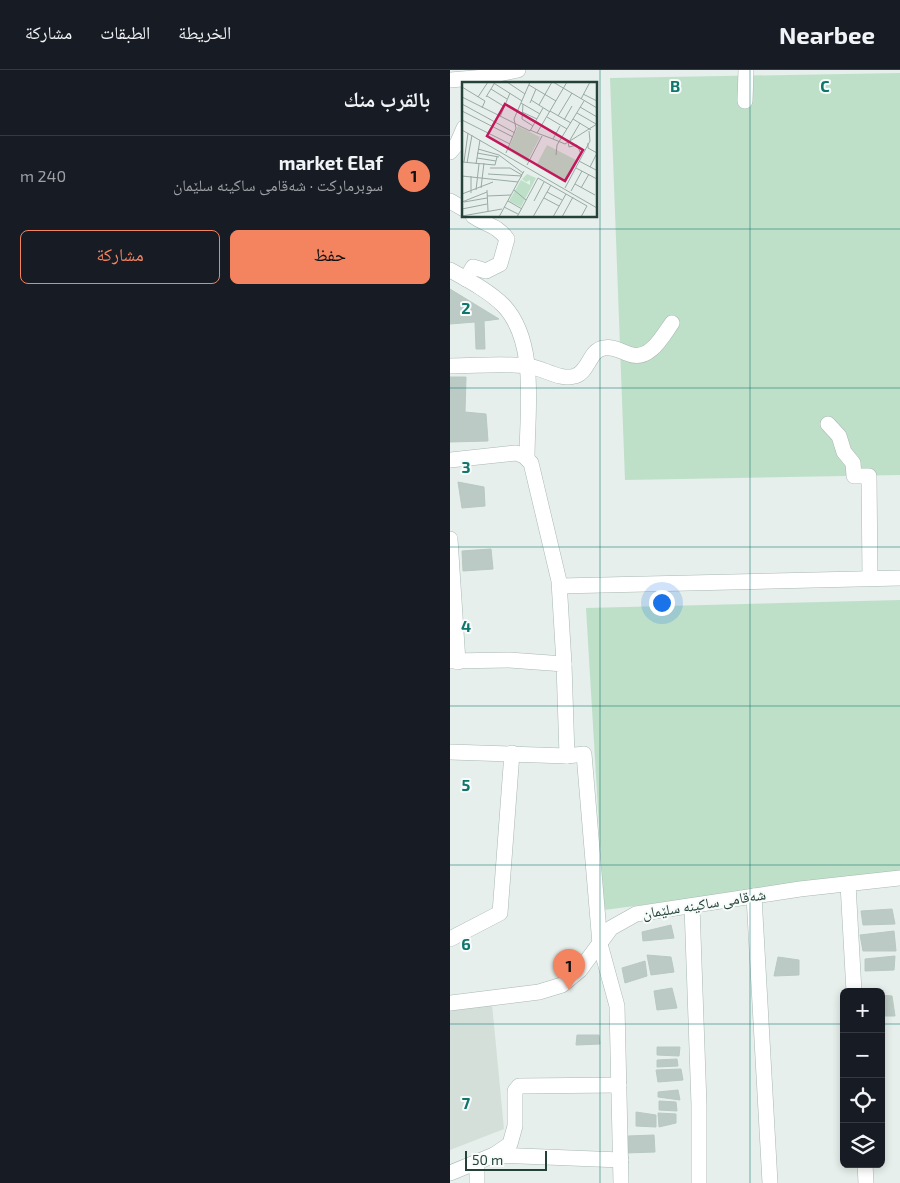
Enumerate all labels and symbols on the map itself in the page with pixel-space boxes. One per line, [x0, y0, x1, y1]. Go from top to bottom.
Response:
text: B [670, 76, 680, 95]
text: C [820, 76, 830, 95]
inset map [462, 82, 598, 218]
text: 2 [461, 298, 471, 317]
text: 3 [461, 457, 471, 476]
your location [649, 590, 675, 616]
text: 4 [461, 616, 471, 635]
text: 5 [462, 775, 471, 794]
street label: شەقامی ساکینە سلێمان [641, 884, 767, 924]
text: 6 [461, 934, 471, 953]
pin: 1 [553, 949, 585, 990]
text: 7 [462, 1093, 471, 1112]
scale bar [465, 1148, 548, 1171]

